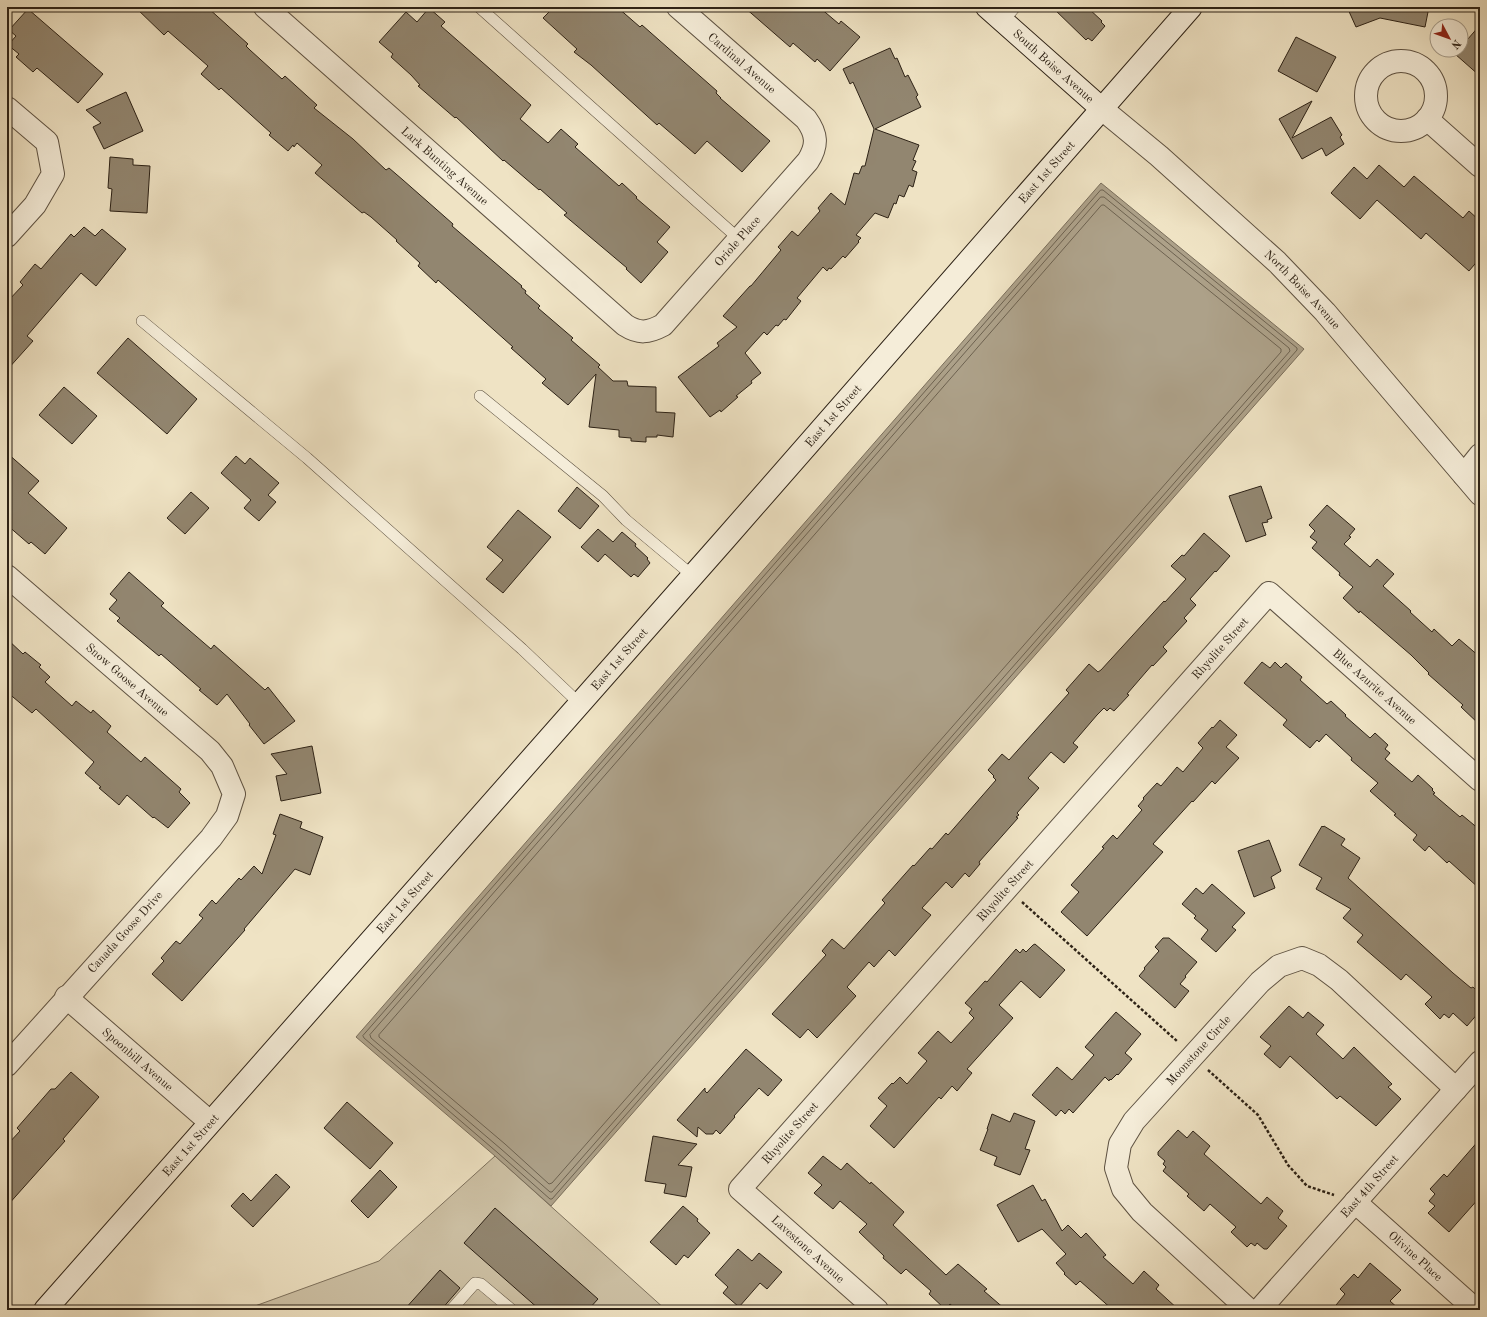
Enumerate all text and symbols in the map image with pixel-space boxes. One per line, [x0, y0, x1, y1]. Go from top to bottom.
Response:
north arrow [1429, 18, 1469, 58]
street label: South Boise Avenue [1010, 28, 1096, 106]
street label: Cardinal Avenue [705, 31, 778, 97]
text: N [1448, 37, 1462, 51]
street label: Lark Bunting Avenue [398, 125, 490, 208]
street label: East 1st Street [1017, 139, 1078, 206]
street label: Oriole Place [713, 214, 764, 269]
street label: North Boise Avenue [1262, 249, 1342, 332]
street label: East 1st Street [803, 383, 864, 450]
street label: Rhyolite Street [1190, 616, 1251, 682]
street label: East 1st Street [589, 626, 650, 693]
street label: Snow Goose Avenue [83, 642, 171, 720]
street label: Blue Azurite Avenue [1330, 647, 1419, 728]
street label: Rhyolite Street [975, 858, 1036, 924]
street label: East 1st Street [375, 869, 436, 936]
street label: Canada Goose Drive [86, 889, 166, 976]
street label: Moonstone Circle [1165, 1013, 1234, 1088]
street label: Spoonbill Avenue [99, 1026, 175, 1094]
street label: Rhyolite Street [760, 1100, 821, 1167]
street label: East 1st Street [161, 1112, 222, 1179]
street label: East 4th Street [1339, 1153, 1401, 1221]
street label: Lavestone Avenue [768, 1214, 847, 1286]
street label: Olivine Place [1385, 1230, 1444, 1284]

